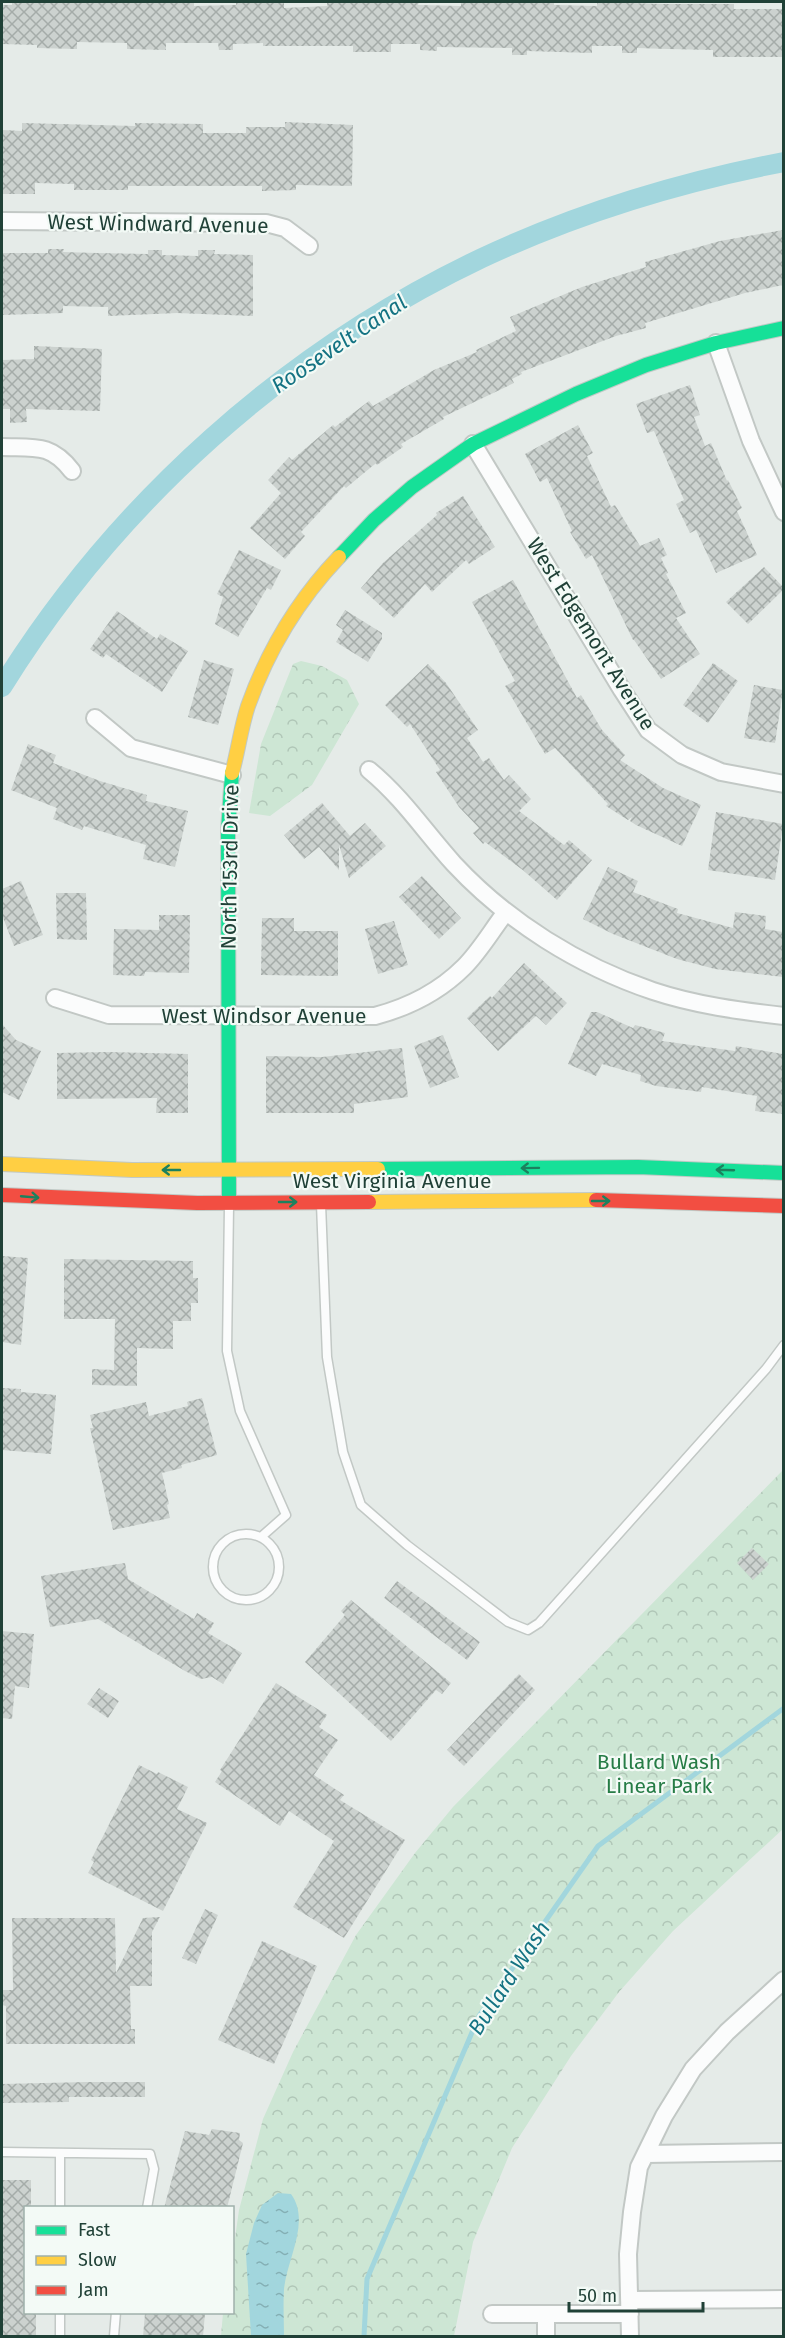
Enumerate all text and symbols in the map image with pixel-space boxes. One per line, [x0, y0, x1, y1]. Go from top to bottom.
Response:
street label: West Windward Avenue [47, 209, 269, 239]
water label: Roosevelt Canal [266, 289, 412, 399]
street label: West Edgemont Avenue [521, 533, 661, 735]
street label: North 153rd Drive [216, 784, 244, 950]
street label: West Windsor Avenue [161, 1003, 367, 1029]
one-way arrow [521, 1162, 541, 1174]
one-way arrow [161, 1164, 181, 1176]
one-way arrow [716, 1165, 736, 1176]
street label: West Virginia Avenue [293, 1168, 491, 1194]
one-way arrow [19, 1192, 39, 1203]
one-way arrow [590, 1195, 610, 1207]
one-way arrow [277, 1196, 297, 1208]
park label: Bullard Wash Linear Park [597, 1749, 721, 1799]
water label: Bullard Wash [462, 1916, 556, 2040]
legend [24, 2206, 234, 2314]
text: Fast [78, 2219, 111, 2241]
text: Slow [78, 2249, 117, 2271]
scale bar [569, 2275, 702, 2313]
text: Jam [78, 2279, 109, 2301]
text: 50 m [578, 2285, 617, 2307]

